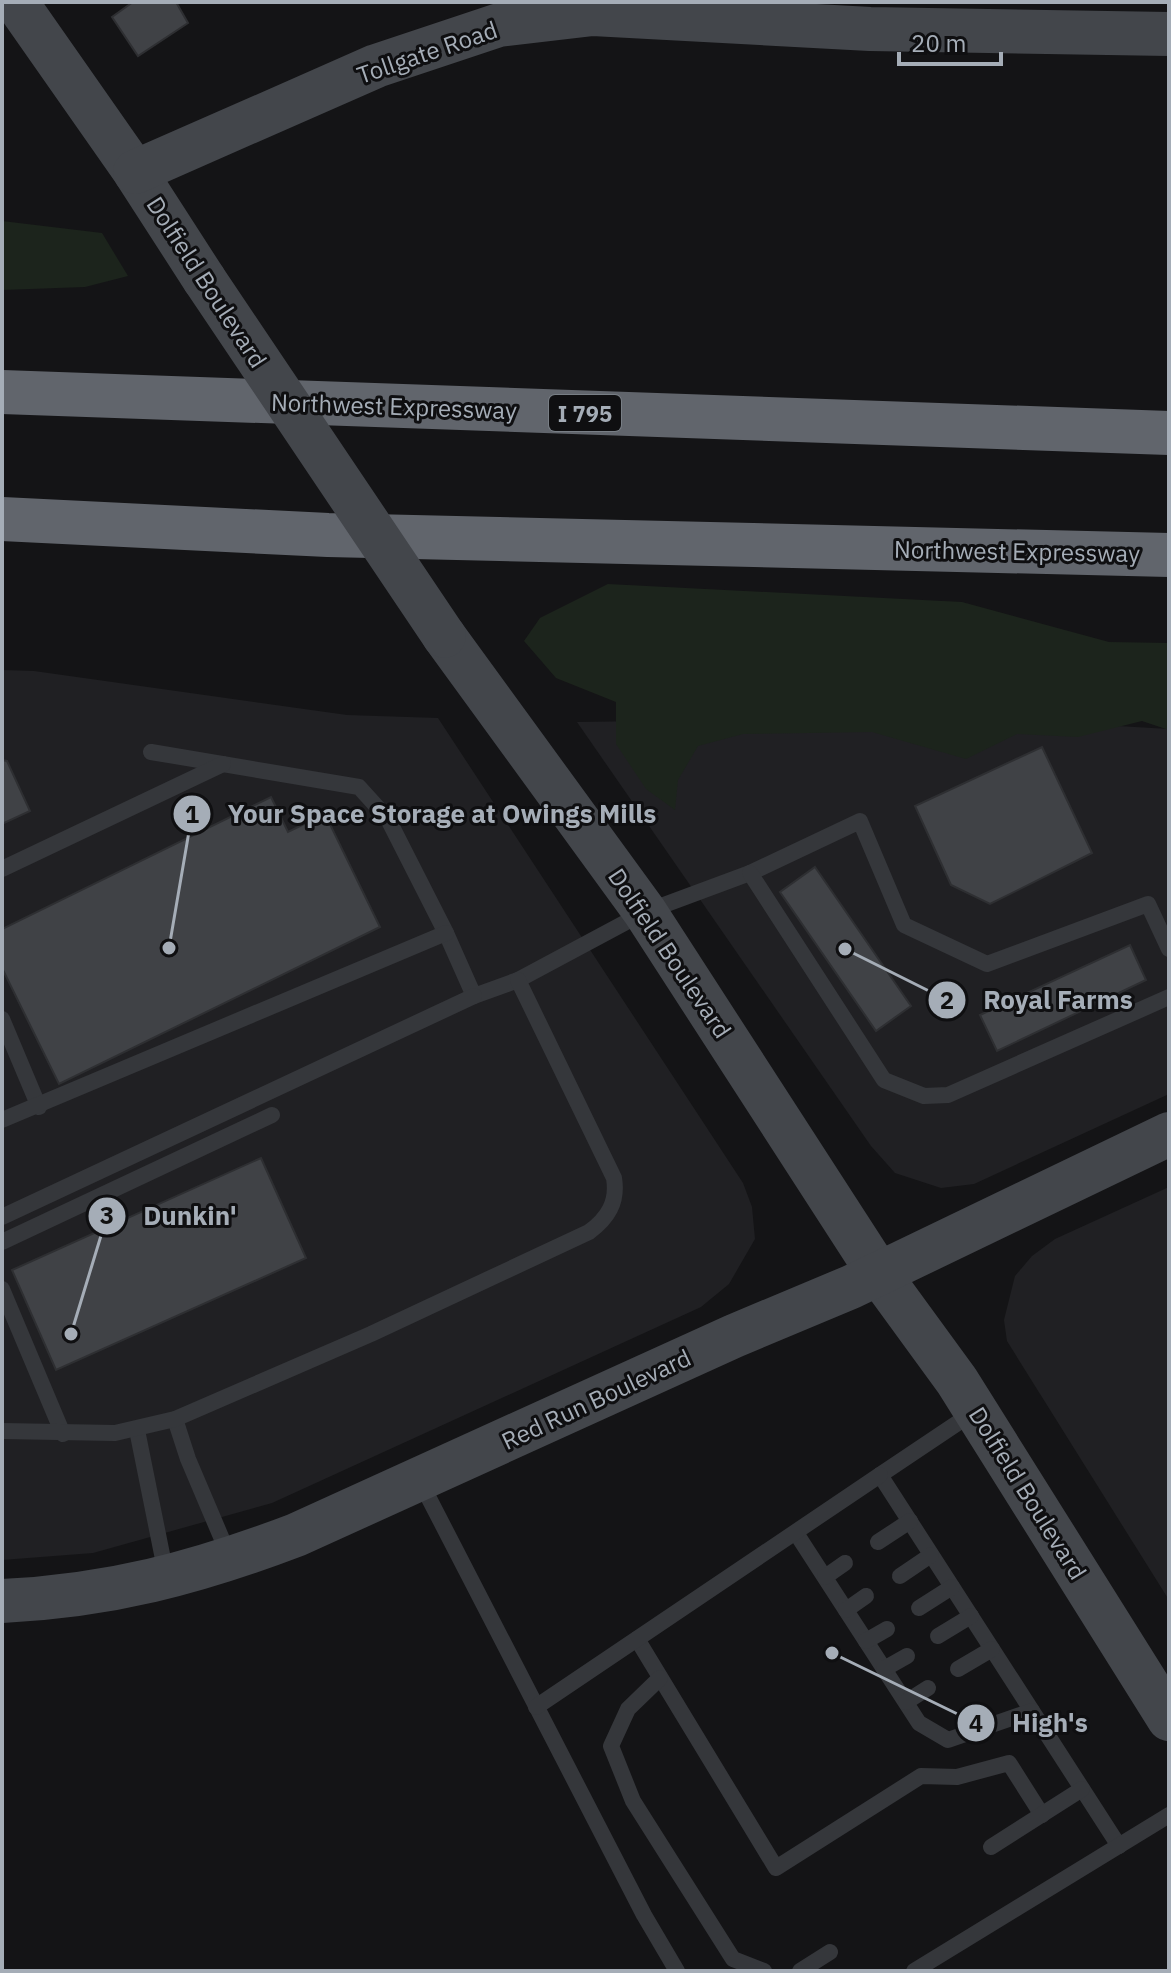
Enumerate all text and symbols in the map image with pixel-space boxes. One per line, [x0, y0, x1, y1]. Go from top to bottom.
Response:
street label: Tollgate Road [353, 13, 501, 91]
scale bar [899, 16, 1001, 66]
text: 20 m [911, 27, 966, 59]
street label: Dolfield Boulevard [140, 190, 274, 374]
street label: Northwest Expressway [270, 386, 518, 426]
road number: I 795 [549, 395, 621, 431]
street label: Northwest Expressway [894, 533, 1140, 569]
callout: Your Space Storage at Owings Mills [172, 789, 672, 839]
text: Your Space Storage at Owings Mills [228, 796, 656, 830]
text: 1 [185, 798, 199, 830]
street label: Dolfield Boulevard [601, 862, 739, 1044]
callout: Royal Farms [927, 975, 1149, 1025]
text: Royal Farms [983, 982, 1133, 1016]
text: 2 [940, 984, 954, 1016]
callout: Dunkin' [87, 1191, 253, 1241]
text: Dunkin' [143, 1198, 237, 1232]
text: 3 [100, 1199, 114, 1231]
street label: Red Run Boulevard [496, 1341, 696, 1457]
street label: Dolfield Boulevard [962, 1400, 1094, 1586]
callout: High's [956, 1698, 1104, 1748]
text: High's [1012, 1705, 1088, 1739]
text: 4 [969, 1707, 983, 1739]

